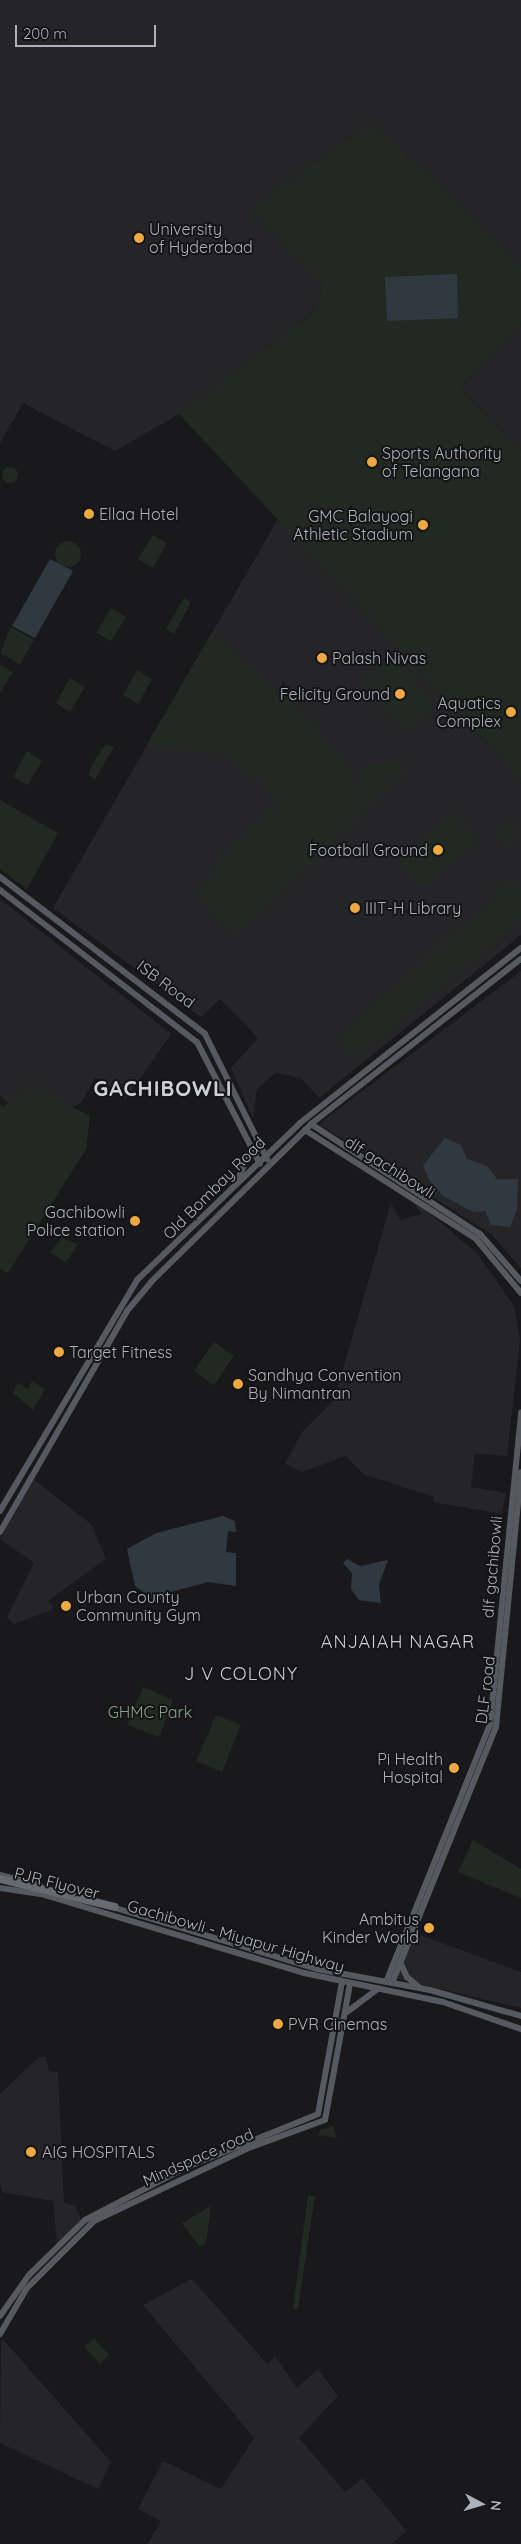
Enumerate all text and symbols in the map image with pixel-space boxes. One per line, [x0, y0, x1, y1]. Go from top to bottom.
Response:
scale bar [18, 15, 159, 47]
text: 200 m [23, 24, 67, 43]
place label: University of Hyderabad [149, 219, 253, 257]
marker: University of Hyderabad [133, 232, 145, 244]
place label: Sports Authority of Telangana [382, 443, 502, 481]
marker: Sports Authority of Telangana [366, 456, 378, 468]
place label: Ellaa Hotel [99, 504, 179, 524]
place label: GMC Balayogi Athletic Stadium [293, 506, 413, 544]
marker: Ellaa Hotel [83, 508, 95, 520]
marker: GMC Balayogi Athletic Stadium [417, 519, 429, 531]
place label: Palash Nivas [332, 648, 426, 668]
marker: Palash Nivas [316, 652, 328, 664]
place label: Felicity Ground [280, 684, 390, 704]
marker: Felicity Ground [394, 688, 406, 700]
place label: Aquatics Complex [436, 693, 501, 731]
marker: Aquatics Complex [505, 706, 517, 718]
place label: Football Ground [309, 840, 428, 860]
marker: Football Ground [432, 844, 444, 856]
place label: IIIT-H Library [365, 898, 461, 918]
marker: IIIT-H Library [349, 902, 361, 914]
street label: ISB Road [133, 956, 199, 1012]
district label: GACHIBOWLI [92, 1075, 234, 1101]
street label: dlf gachibowli [341, 1132, 439, 1202]
street label: Old Bombay Road [159, 1133, 269, 1243]
place label: Gachibowli Police station [27, 1202, 125, 1240]
marker: Gachibowli Police station [129, 1215, 141, 1227]
place label: Target Fitness [69, 1342, 172, 1362]
marker: Target Fitness [53, 1346, 65, 1358]
place label: Sandhya Convention By Nimantran [248, 1365, 402, 1403]
marker: Sandhya Convention By Nimantran [232, 1378, 244, 1390]
street label: dlf gachibowli [478, 1515, 506, 1619]
place label: Urban County Community Gym [76, 1587, 201, 1625]
marker: Urban County Community Gym [60, 1600, 72, 1612]
district label: ANJAIAH NAGAR [319, 1631, 477, 1653]
street label: DLF road [471, 1655, 499, 1725]
district label: J V COLONY [183, 1663, 299, 1685]
park label: GHMC Park [108, 1702, 192, 1722]
place label: Pi Health Hospital [377, 1749, 443, 1787]
marker: Pi Health Hospital [447, 1761, 461, 1775]
street label: PJR Flyover [12, 1863, 102, 1903]
street label: Gachibowli - Miyapur Highway [125, 1896, 347, 1976]
place label: Ambitus Kinder World [322, 1909, 419, 1947]
marker: Ambitus Kinder World [423, 1922, 435, 1934]
place label: PVR Cinemas [288, 2014, 387, 2034]
marker: PVR Cinemas [272, 2018, 284, 2030]
street label: Mindspace road [140, 2124, 256, 2190]
place label: AIG HOSPITALS [42, 2142, 155, 2162]
marker: AIG HOSPITALS [24, 2145, 38, 2159]
north arrow [456, 2479, 506, 2529]
text: N [486, 2499, 505, 2512]

